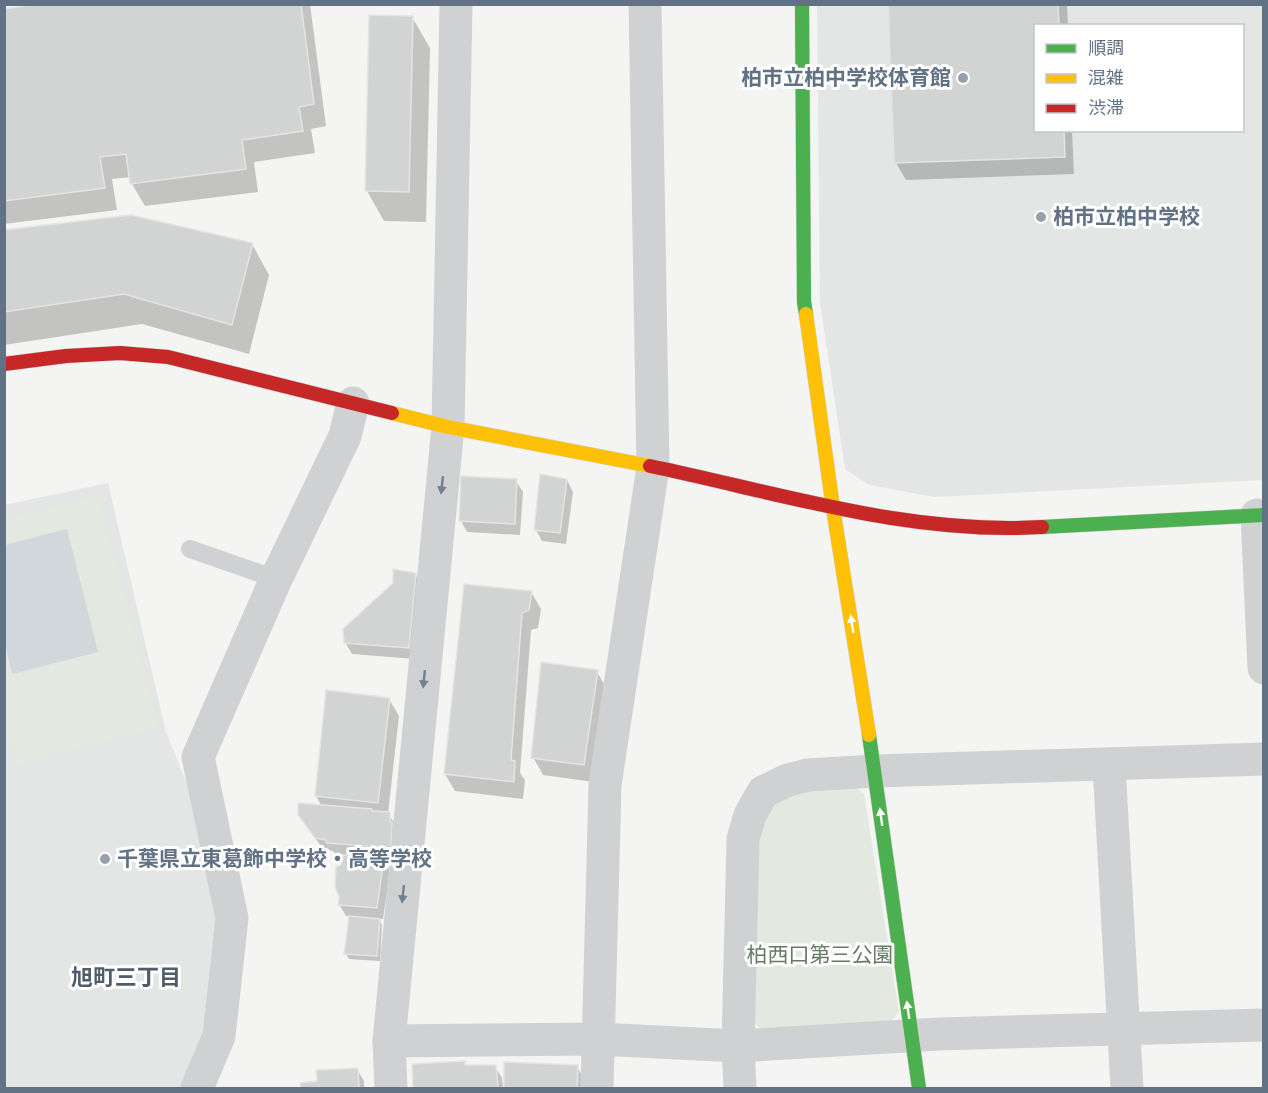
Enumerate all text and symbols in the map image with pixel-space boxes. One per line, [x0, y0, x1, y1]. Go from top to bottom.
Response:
legend [1034, 24, 1244, 132]
text: 順調 [1088, 35, 1124, 60]
place label: 柏市立柏中学校体育館 [741, 63, 951, 92]
text: 混雑 [1088, 65, 1124, 90]
marker: 柏市立柏中学校体育館 [956, 71, 970, 85]
text: 渋滞 [1088, 95, 1124, 120]
place label: 柏市立柏中学校 [1053, 202, 1200, 231]
marker: 柏市立柏中学校 [1034, 210, 1048, 224]
one-way arrow [437, 476, 447, 495]
one-way arrow [847, 614, 856, 633]
one-way arrow [419, 670, 429, 689]
one-way arrow [877, 807, 886, 826]
place label: 千葉県立東葛飾中学校・高等学校 [117, 844, 432, 873]
marker: 千葉県立東葛飾中学校・高等学校 [98, 852, 112, 866]
one-way arrow [398, 885, 408, 904]
park label: 柏西口第三公園 [747, 940, 894, 969]
district label: 旭町三丁目 [71, 962, 181, 993]
one-way arrow [904, 1000, 913, 1019]

